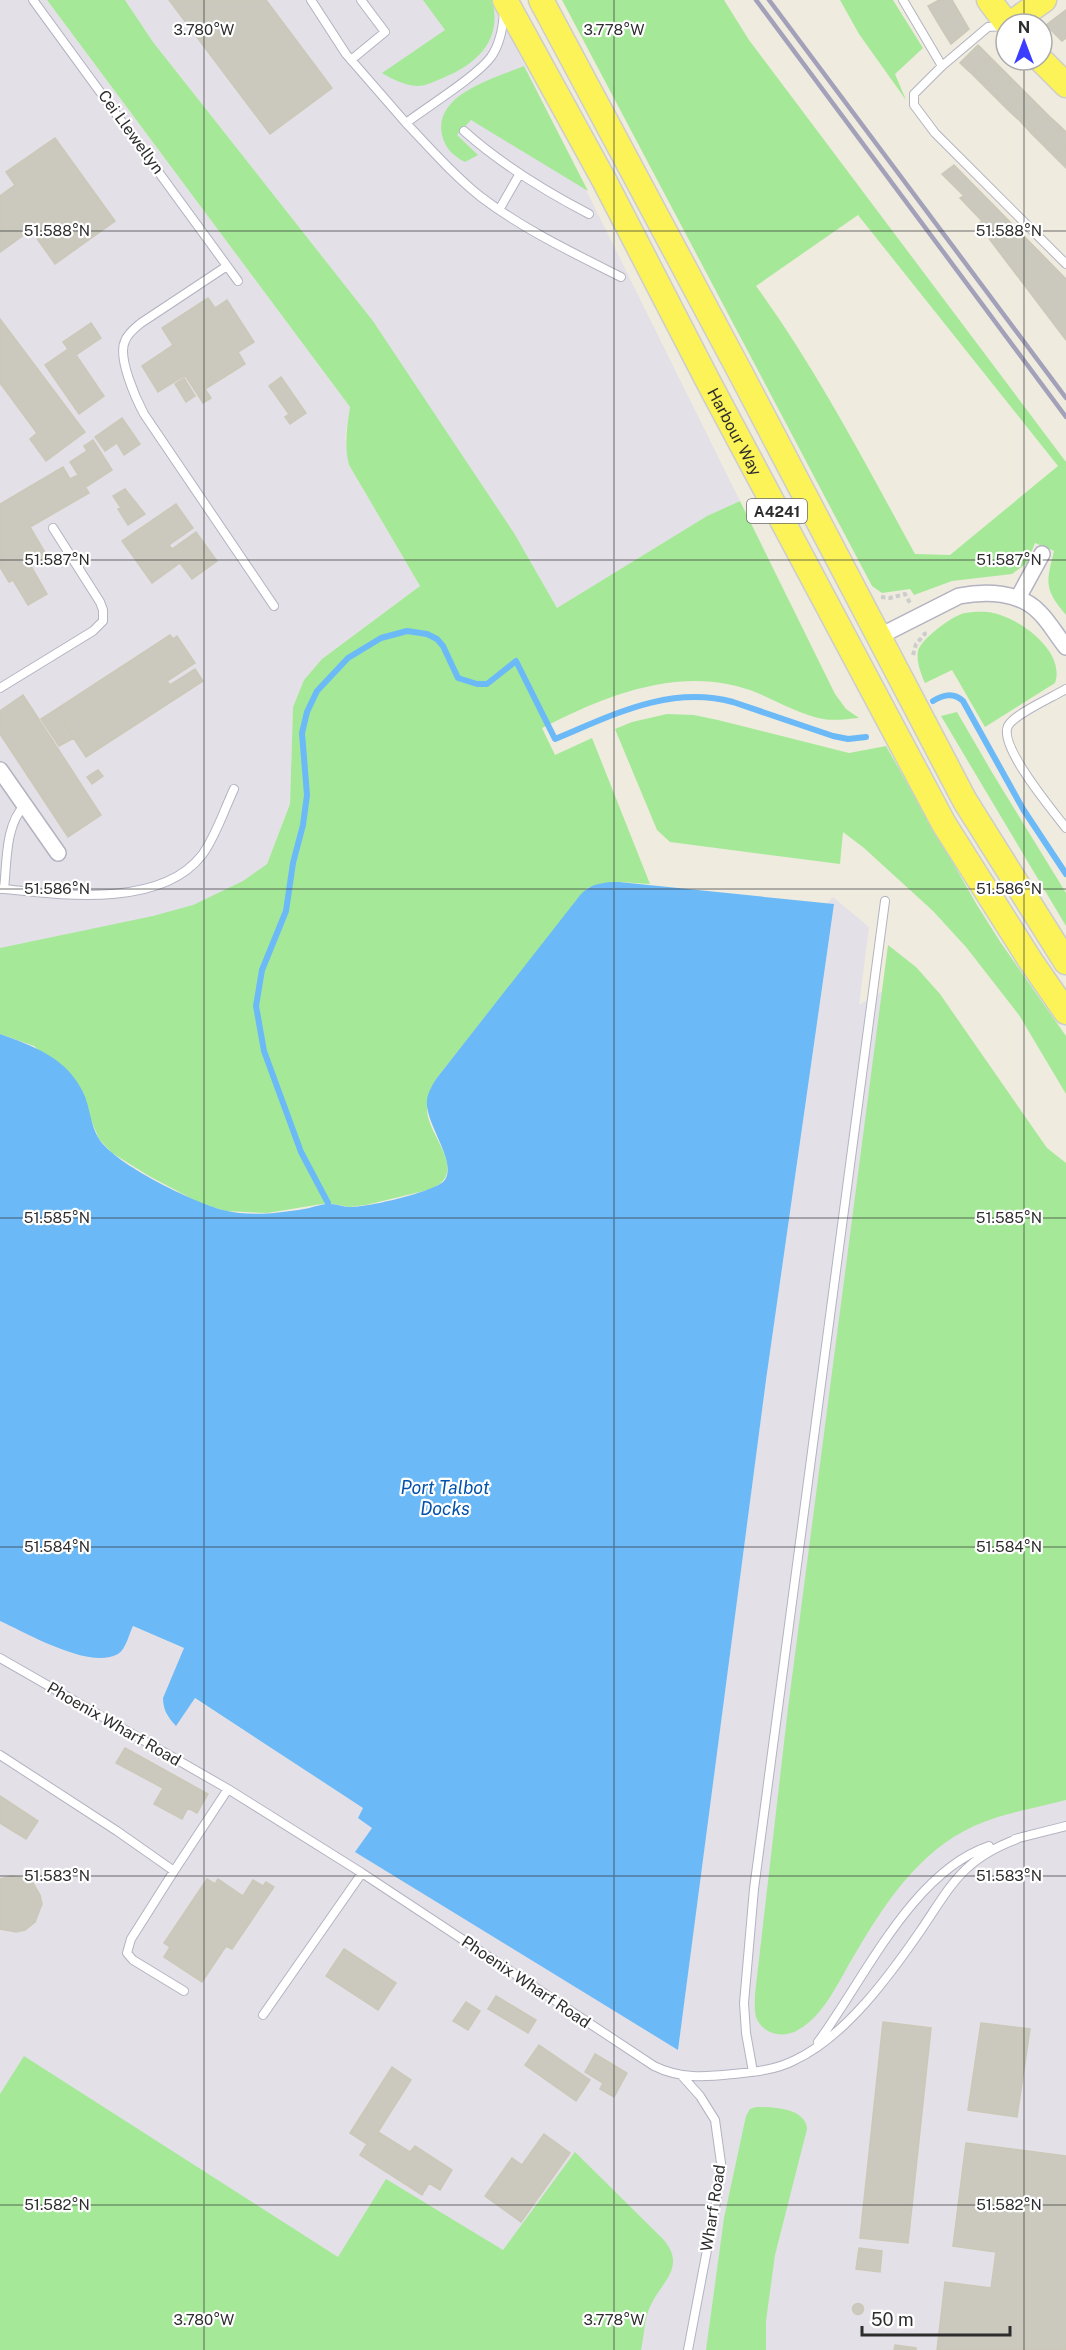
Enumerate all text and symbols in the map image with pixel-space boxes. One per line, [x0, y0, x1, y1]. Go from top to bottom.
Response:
north arrow [994, 12, 1054, 72]
text: N [1018, 18, 1030, 37]
text: 3.780°W [174, 21, 234, 38]
text: 3.778°W [584, 21, 644, 38]
street label: Cei Llewellyn [94, 86, 168, 178]
text: 51.588°N [24, 222, 90, 239]
text: 51.588°N [976, 222, 1042, 239]
street label: Harbour Way [704, 384, 766, 479]
road number: A4241 [747, 499, 807, 523]
text: 51.587°N [24, 551, 90, 568]
text: 51.587°N [976, 551, 1042, 568]
text: 51.586°N [24, 880, 90, 897]
text: 51.586°N [976, 880, 1042, 897]
text: 51.585°N [24, 1209, 90, 1226]
text: 51.585°N [976, 1209, 1042, 1226]
water label: Port Talbot Docks [401, 1477, 490, 1519]
text: 51.584°N [24, 1538, 90, 1555]
text: 51.584°N [976, 1538, 1042, 1555]
street label: Phoenix Wharf Road [44, 1678, 184, 1770]
text: 51.583°N [24, 1867, 90, 1884]
text: 51.583°N [976, 1867, 1042, 1884]
street label: Phoenix Wharf Road [458, 1932, 594, 2032]
street label: Wharf Road [697, 2163, 729, 2253]
text: 51.582°N [24, 2196, 90, 2213]
text: 51.582°N [976, 2196, 1042, 2213]
scale bar [862, 2299, 1010, 2337]
text: 50 m [871, 2309, 914, 2330]
text: 3.780°W [174, 2311, 234, 2328]
text: 3.778°W [584, 2311, 644, 2328]

